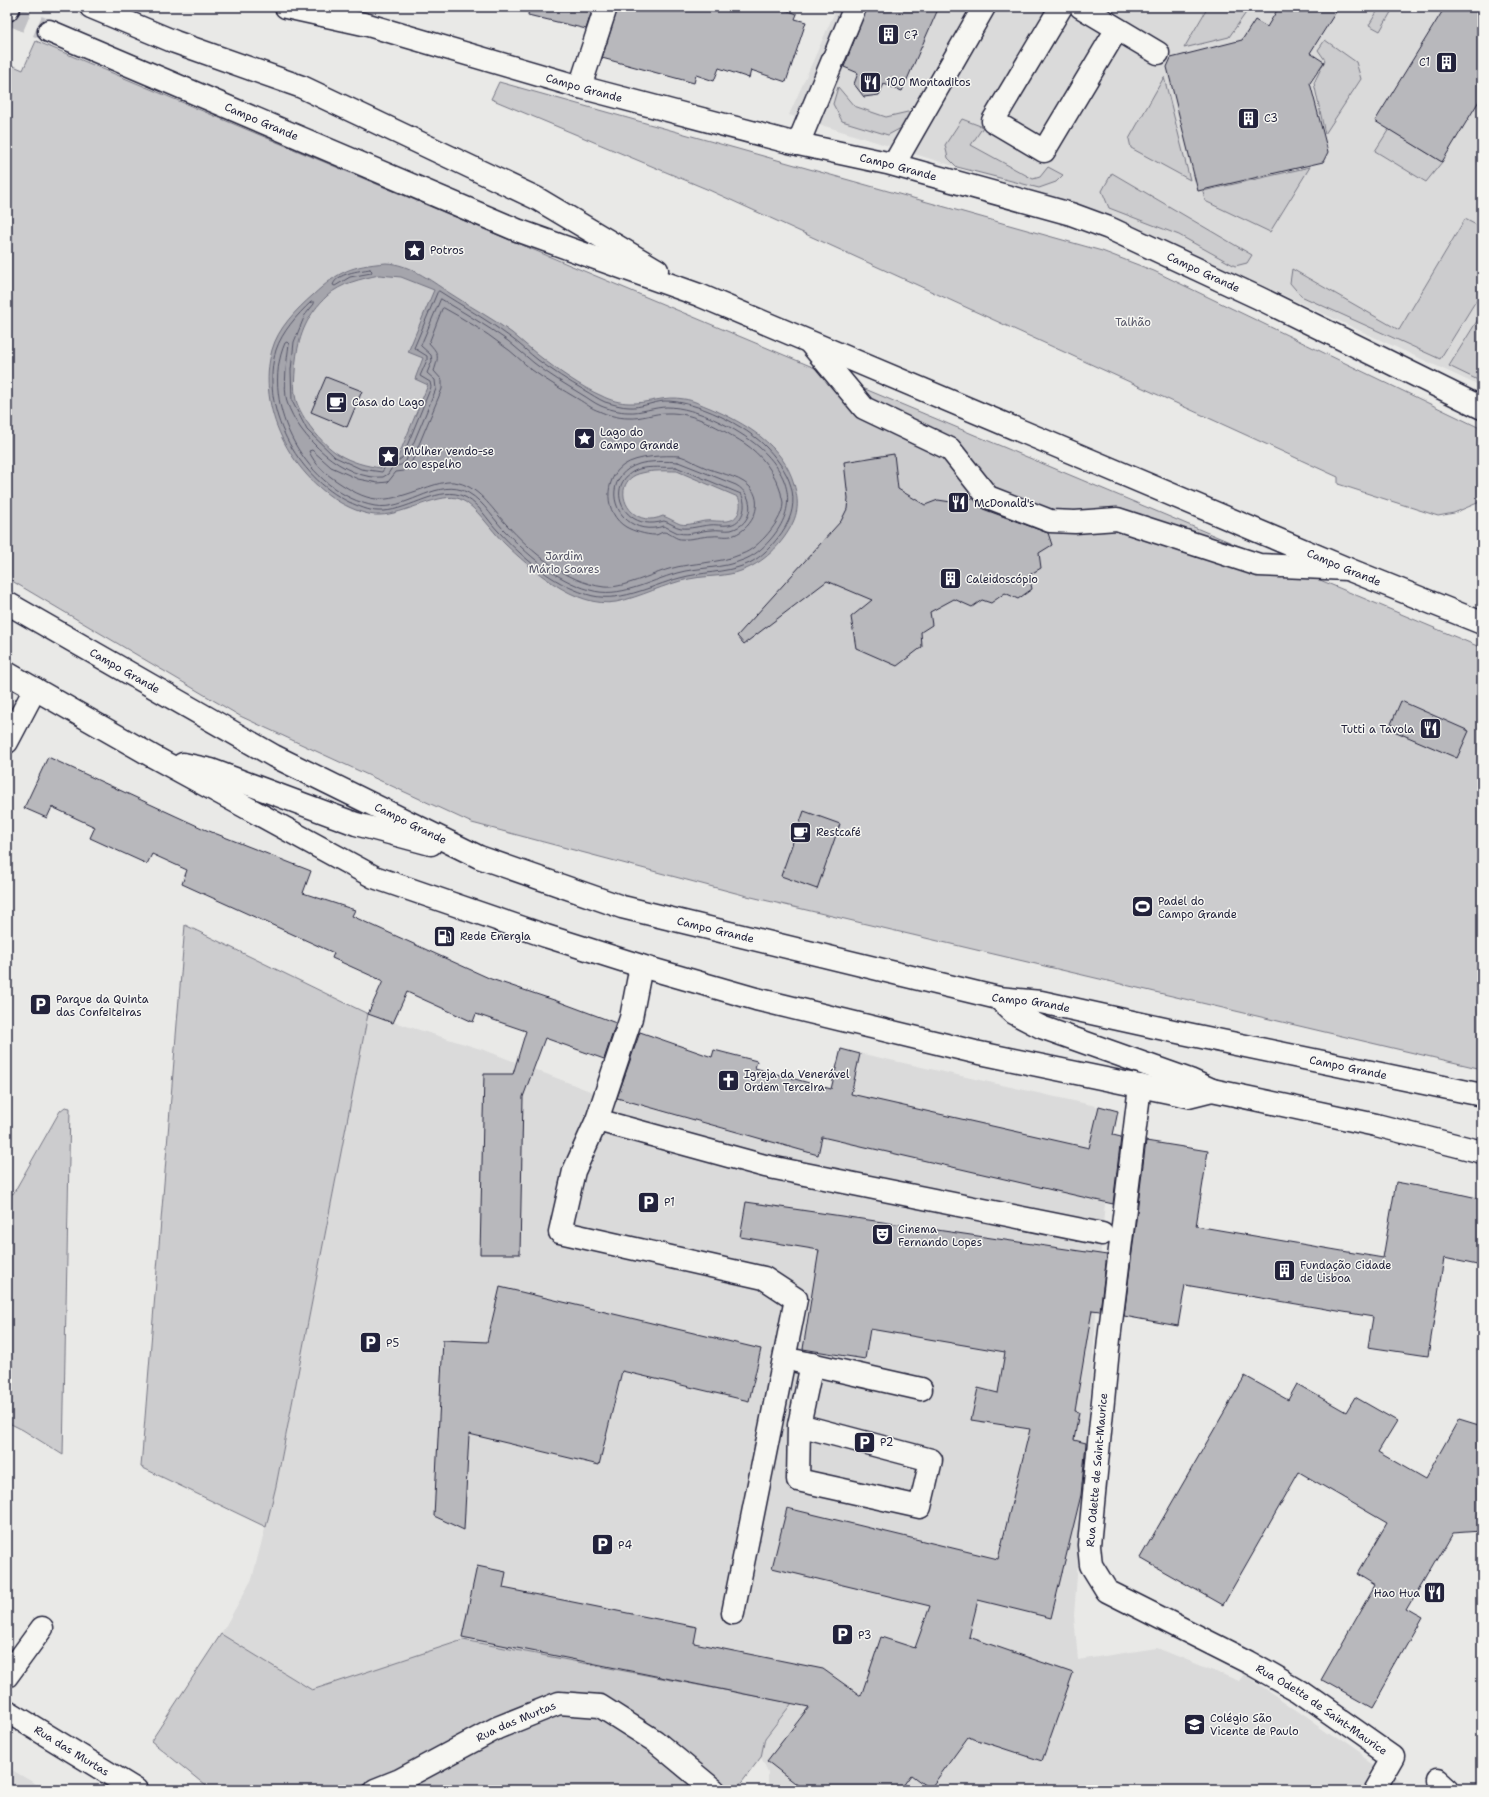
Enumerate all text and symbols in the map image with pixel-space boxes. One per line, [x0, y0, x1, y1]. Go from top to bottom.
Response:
building icon: C7 [875, 22, 901, 48]
place label: C7 [904, 28, 918, 43]
building icon: C1 [1433, 49, 1459, 75]
place label: C1 [1419, 55, 1430, 70]
restaurant icon: 100 Montaditos [857, 69, 883, 95]
street label: Campo Grande [544, 70, 624, 105]
place label: 100 Montaditos [886, 75, 971, 90]
street label: Campo Grande [222, 99, 301, 144]
building icon: C3 [1236, 105, 1262, 131]
place label: C3 [1264, 111, 1278, 126]
street label: Campo Grande [858, 150, 938, 184]
place icon: Potros [401, 237, 427, 263]
place label: Potros [430, 243, 464, 258]
street label: Campo Grande [1165, 249, 1243, 296]
park label: Talhão [1115, 315, 1151, 330]
cafe icon: Casa do Lago [323, 389, 349, 415]
place label: Casa do Lago [352, 395, 425, 410]
place icon: Lago do Campo Grande [571, 425, 597, 451]
place label: Lago do Campo Grande [600, 425, 679, 453]
place icon: Mulher vendo-se ao espelho [375, 444, 401, 470]
place label: Mulher vendo-se ao espelho [404, 444, 494, 472]
restaurant icon: McDonald's [945, 490, 971, 516]
place label: McDonald's [974, 496, 1034, 511]
street label: Campo Grande [1305, 545, 1383, 589]
park label: Jardim Mário Soares [529, 549, 599, 577]
building icon: Caleidoscópio [937, 566, 963, 592]
place label: Caleidoscópio [966, 572, 1038, 587]
street label: Campo Grande [87, 644, 163, 697]
restaurant icon: Tutti a Tavola [1417, 716, 1443, 742]
place label: Tutti a Tavola [1341, 722, 1414, 737]
street label: Campo Grande [372, 799, 449, 847]
cafe icon: Restcafé [788, 819, 814, 845]
place label: Restcafé [816, 825, 861, 840]
sports icon: Padel do Campo Grande [1130, 894, 1156, 920]
place label: Padel do Campo Grande [1158, 894, 1237, 922]
street label: Campo Grande [675, 913, 756, 946]
fuel station icon: Rede Energia [431, 923, 457, 949]
place label: Rede Energia [460, 929, 531, 944]
street label: Campo Grande [990, 989, 1072, 1016]
parking icon: Parque da Quinta das Confeiteiras [28, 992, 54, 1018]
place label: Parque da Quinta das Confeiteiras [56, 992, 149, 1020]
street label: Campo Grande [1308, 1052, 1389, 1083]
church icon: Igreja da Venerável Ordem Terceira [716, 1067, 742, 1093]
place label: Igreja da Venerável Ordem Terceira [744, 1067, 850, 1095]
parking icon: P1 [635, 1189, 661, 1215]
place label: P1 [664, 1195, 675, 1210]
theatre icon: Cinema Fernando Lopes [870, 1222, 896, 1248]
place label: Cinema Fernando Lopes [898, 1222, 982, 1250]
building icon: Fundação Cidade de Lisboa [1271, 1258, 1297, 1284]
place label: Fundação Cidade de Lisboa [1300, 1258, 1392, 1286]
parking icon: P5 [358, 1330, 384, 1356]
place label: P5 [386, 1336, 399, 1351]
street label: Rua Odette de Saint-Maurice [1083, 1392, 1111, 1548]
parking icon: P2 [851, 1429, 877, 1455]
place label: P2 [880, 1435, 894, 1450]
parking icon: P4 [590, 1532, 616, 1558]
place label: P4 [618, 1538, 632, 1553]
restaurant icon: Hao Hua [1422, 1580, 1448, 1606]
place label: Hao Hua [1374, 1586, 1420, 1601]
parking icon: P3 [829, 1622, 855, 1648]
place label: P3 [858, 1628, 872, 1643]
street label: Rua Odette de Saint-Maurice [1253, 1661, 1390, 1758]
street label: Rua das Murtas [473, 1698, 558, 1745]
school or university icon: Colégio São Vicente de Paulo [1182, 1711, 1208, 1737]
place label: Colégio São Vicente de Paulo [1210, 1711, 1299, 1739]
street label: Rua das Murtas [31, 1722, 112, 1779]

